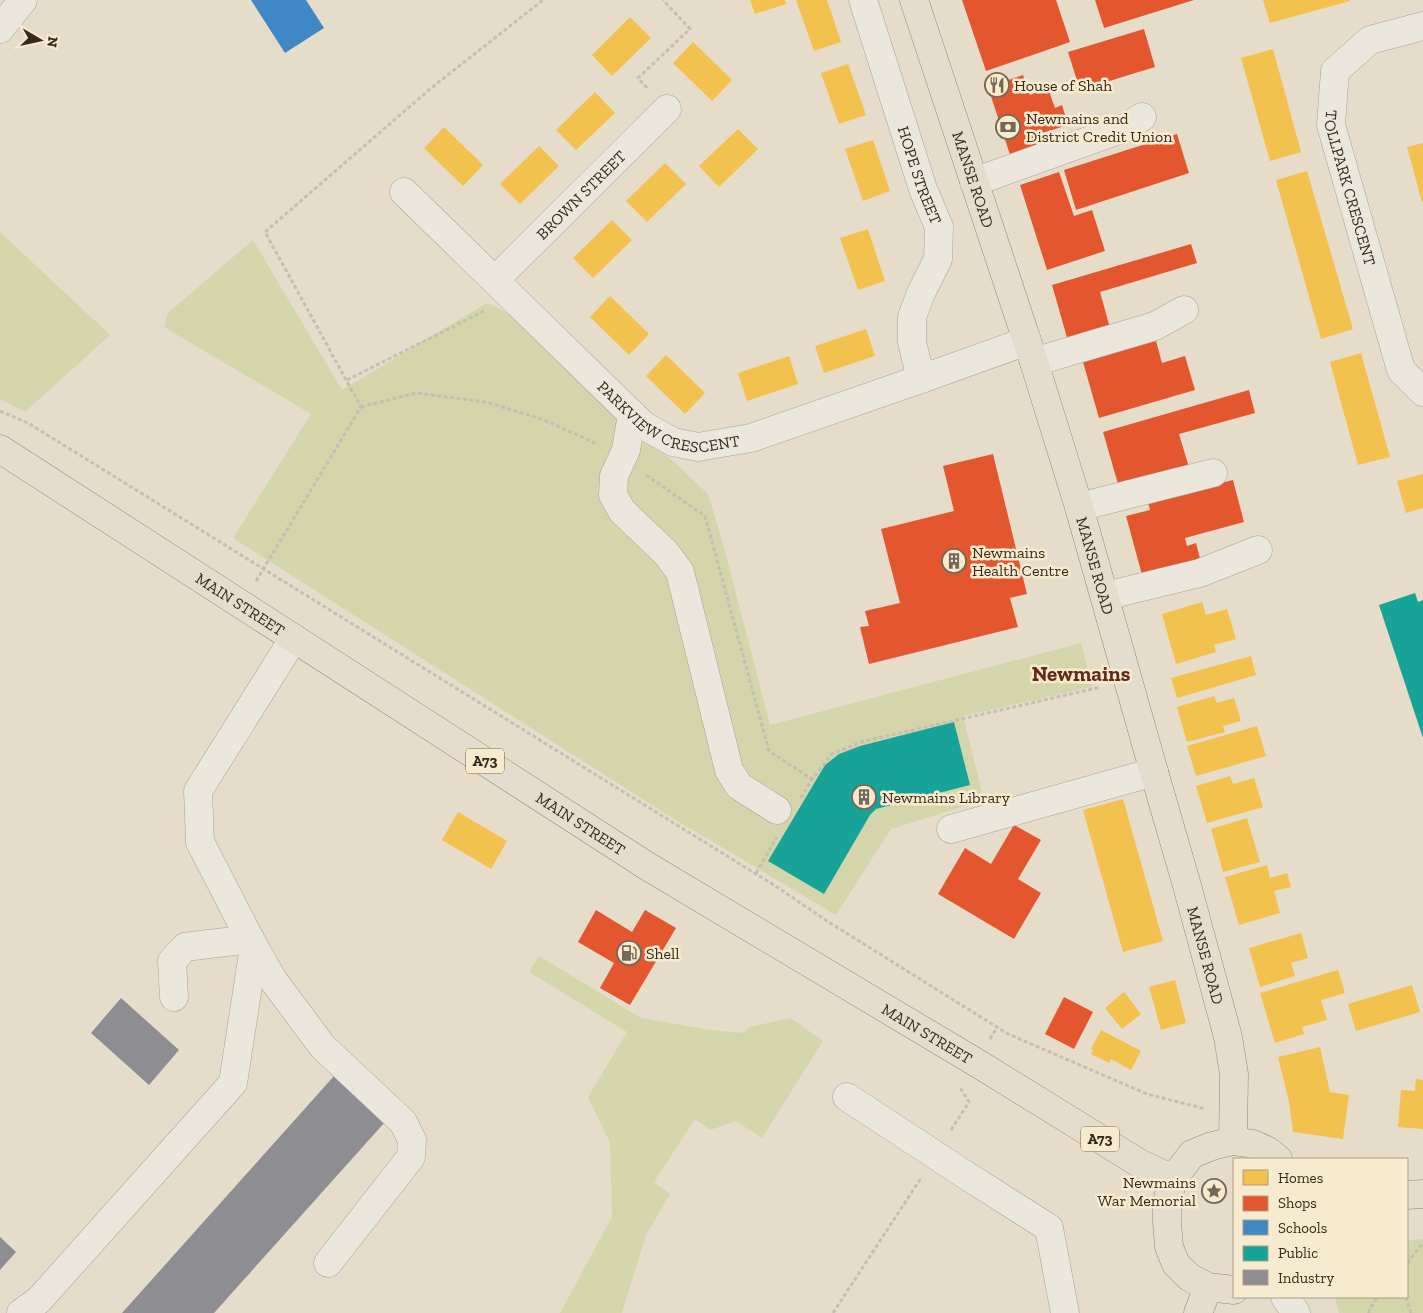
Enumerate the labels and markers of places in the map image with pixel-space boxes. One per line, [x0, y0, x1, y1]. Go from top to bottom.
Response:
restaurant icon: House of Shah [984, 72, 1010, 98]
place label: House of Shah [1014, 76, 1112, 95]
place label: Newmains and District Credit Union [1026, 109, 1173, 146]
bank icon: Newmains and District Credit Union [995, 114, 1021, 140]
place label: Newmains Health Centre [972, 543, 1069, 580]
building icon: Newmains Health Centre [941, 548, 967, 574]
building icon: Newmains Library [851, 784, 877, 810]
place label: Newmains Library [882, 788, 1011, 807]
fuel station icon: Shell [616, 940, 642, 966]
place label: Shell [646, 944, 680, 963]
place label: Newmains War Memorial [1097, 1173, 1196, 1210]
place icon: Newmains War Memorial [1201, 1178, 1227, 1204]

